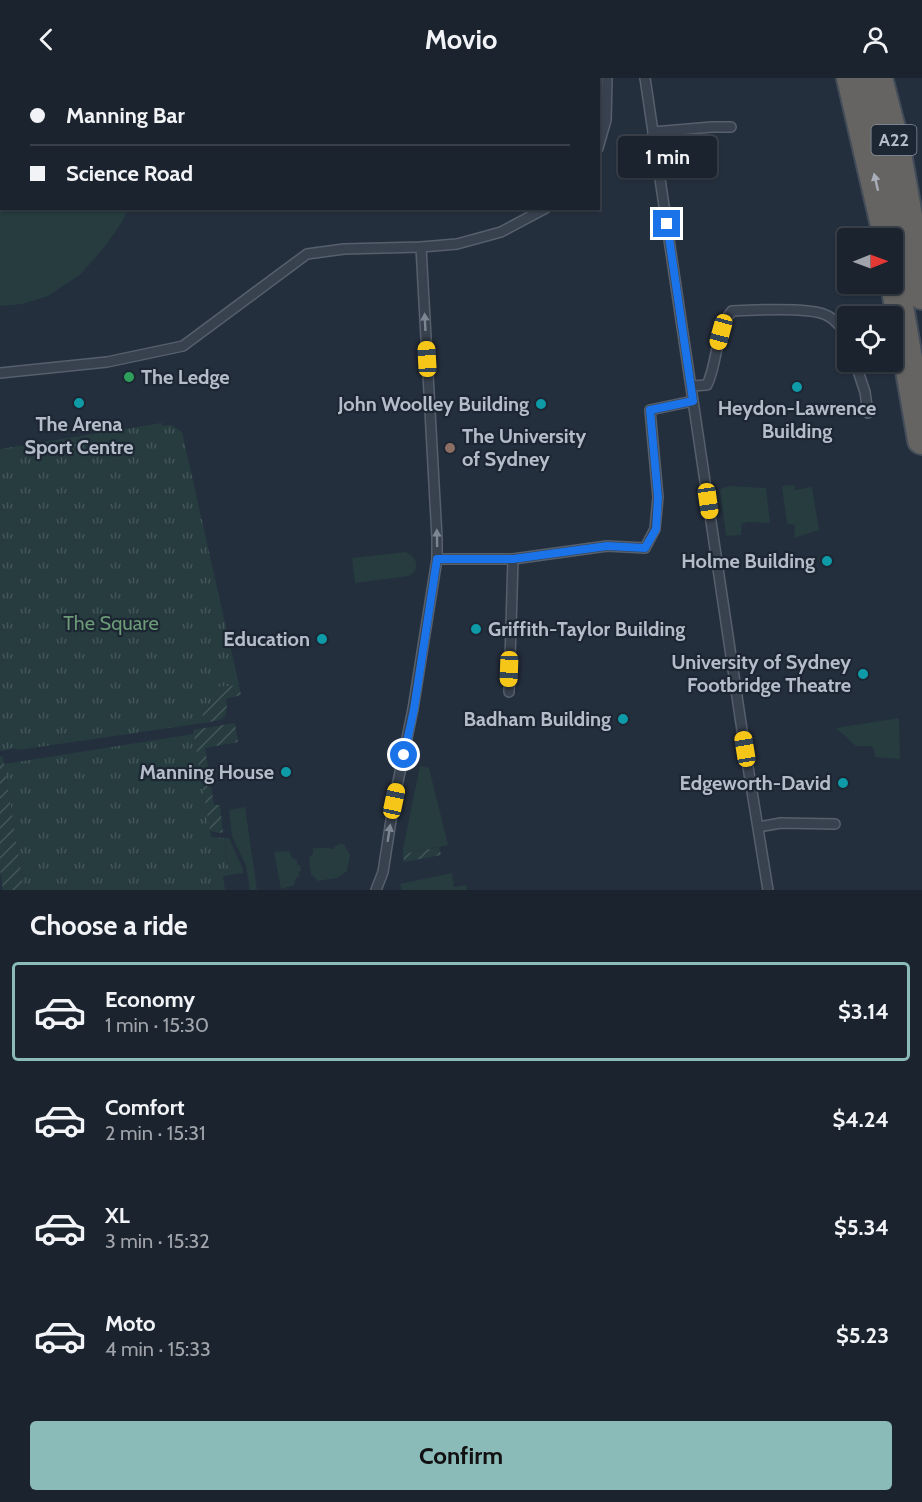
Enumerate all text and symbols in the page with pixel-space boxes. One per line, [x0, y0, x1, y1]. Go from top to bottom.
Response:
icon: back [30, 23, 63, 56]
text: Movio [425, 23, 497, 56]
icon: person [859, 23, 892, 56]
text: Manning Bar [66, 102, 185, 129]
road number: A22 [872, 125, 916, 155]
callout: 1 min [618, 137, 716, 179]
text: 1 min [645, 145, 690, 169]
text: Science Road [66, 160, 193, 187]
one-way arrow [870, 173, 880, 191]
route end [653, 210, 680, 237]
north arrow [837, 228, 903, 294]
map controls [837, 228, 903, 372]
button: locate [837, 306, 903, 372]
one-way arrow [421, 312, 430, 331]
car [708, 312, 734, 352]
car [417, 341, 437, 377]
place label: The Ledge [141, 365, 230, 389]
marker: The Ledge [122, 370, 136, 384]
marker: Heydon-Lawrence Building [790, 380, 804, 394]
place label: John Woolley Building [337, 392, 529, 416]
marker: The Arena Sport Centre [72, 396, 86, 410]
place label: Heydon-Lawrence Building [718, 396, 876, 443]
marker: John Woolley Building [534, 397, 548, 411]
place label: The Arena Sport Centre [24, 412, 134, 459]
place label: The University of Sydney [462, 424, 586, 471]
marker: The University of Sydney [443, 441, 457, 455]
car [697, 482, 719, 520]
one-way arrow [432, 528, 442, 547]
place label: Holme Building [681, 549, 815, 573]
marker: Holme Building [820, 554, 834, 568]
park label: The Square [63, 611, 159, 635]
place label: Griffith-Taylor Building [488, 617, 685, 641]
marker: Griffith-Taylor Building [469, 622, 483, 636]
place label: Education [223, 627, 310, 651]
marker: Education [315, 632, 329, 646]
place label: University of Sydney Footbridge Theatre [671, 650, 851, 697]
car [499, 651, 519, 687]
marker: University of Sydney Footbridge Theatre [856, 667, 870, 681]
place label: Badham Building [464, 707, 611, 731]
marker: Badham Building [616, 712, 630, 726]
car [733, 730, 757, 768]
route start [390, 741, 417, 768]
place label: Manning House [140, 760, 274, 784]
marker: Manning House [279, 765, 293, 779]
place label: Edgeworth-David [680, 771, 831, 795]
marker: Edgeworth-David [836, 776, 850, 790]
car [381, 782, 407, 820]
one-way arrow [385, 824, 394, 843]
text: Choose a ride [30, 909, 188, 942]
icon: car [33, 985, 87, 1039]
text: Economy [105, 986, 195, 1013]
text: $3.14 [838, 998, 889, 1025]
text: 1 min · 15:30 [105, 1013, 209, 1037]
icon: car [33, 1093, 87, 1147]
text: Comfort [105, 1094, 184, 1121]
text: $4.24 [832, 1106, 889, 1133]
text: 2 min · 15:31 [105, 1121, 206, 1145]
icon: car [33, 1201, 87, 1255]
text: XL [105, 1202, 130, 1229]
text: $5.34 [834, 1214, 889, 1241]
text: 3 min · 15:32 [105, 1229, 210, 1253]
icon: car [33, 1309, 87, 1363]
text: Moto [105, 1310, 156, 1337]
text: $5.23 [836, 1322, 889, 1349]
text: 4 min · 15:33 [105, 1337, 211, 1361]
button: Confirm [30, 1421, 892, 1490]

